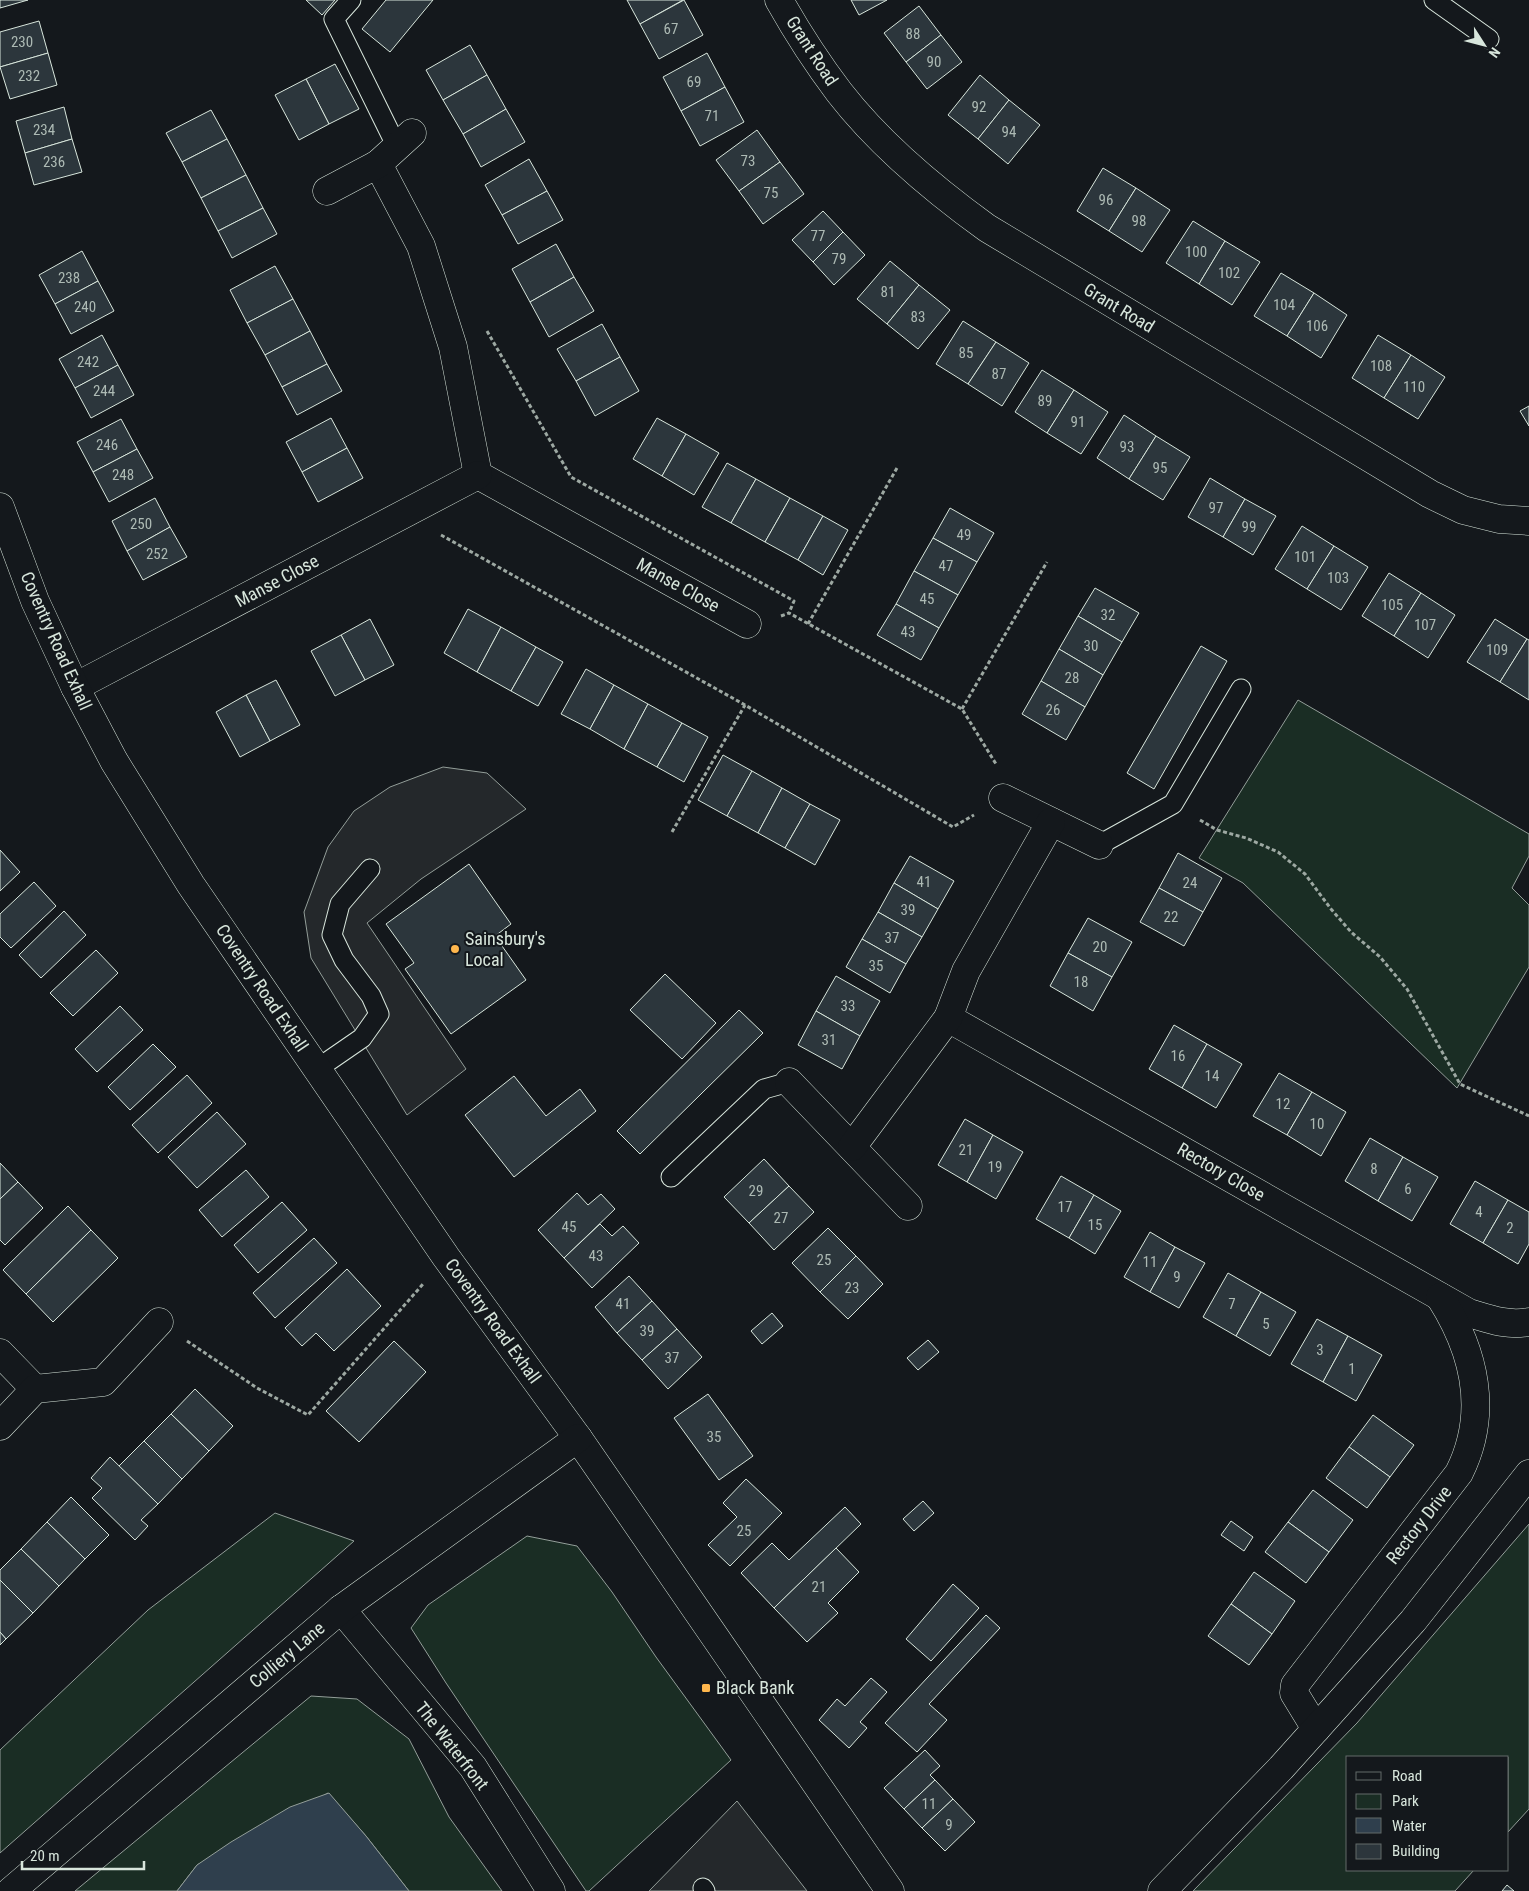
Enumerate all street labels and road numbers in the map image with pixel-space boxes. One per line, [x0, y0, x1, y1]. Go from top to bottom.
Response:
street label: Grant Road [782, 12, 843, 89]
street label: Grant Road [1080, 278, 1158, 337]
street label: Manse Close [231, 550, 322, 611]
street label: Manse Close [633, 553, 723, 616]
street label: Coventry Road Exhall [17, 568, 96, 713]
street label: Coventry Road Exhall [212, 920, 313, 1055]
street label: Rectory Close [1174, 1138, 1269, 1205]
street label: Coventry Road Exhall [441, 1254, 546, 1387]
street label: Rectory Drive [1381, 1481, 1456, 1568]
street label: Colliery Lane [245, 1617, 329, 1692]
street label: The Waterfront [411, 1697, 493, 1794]

